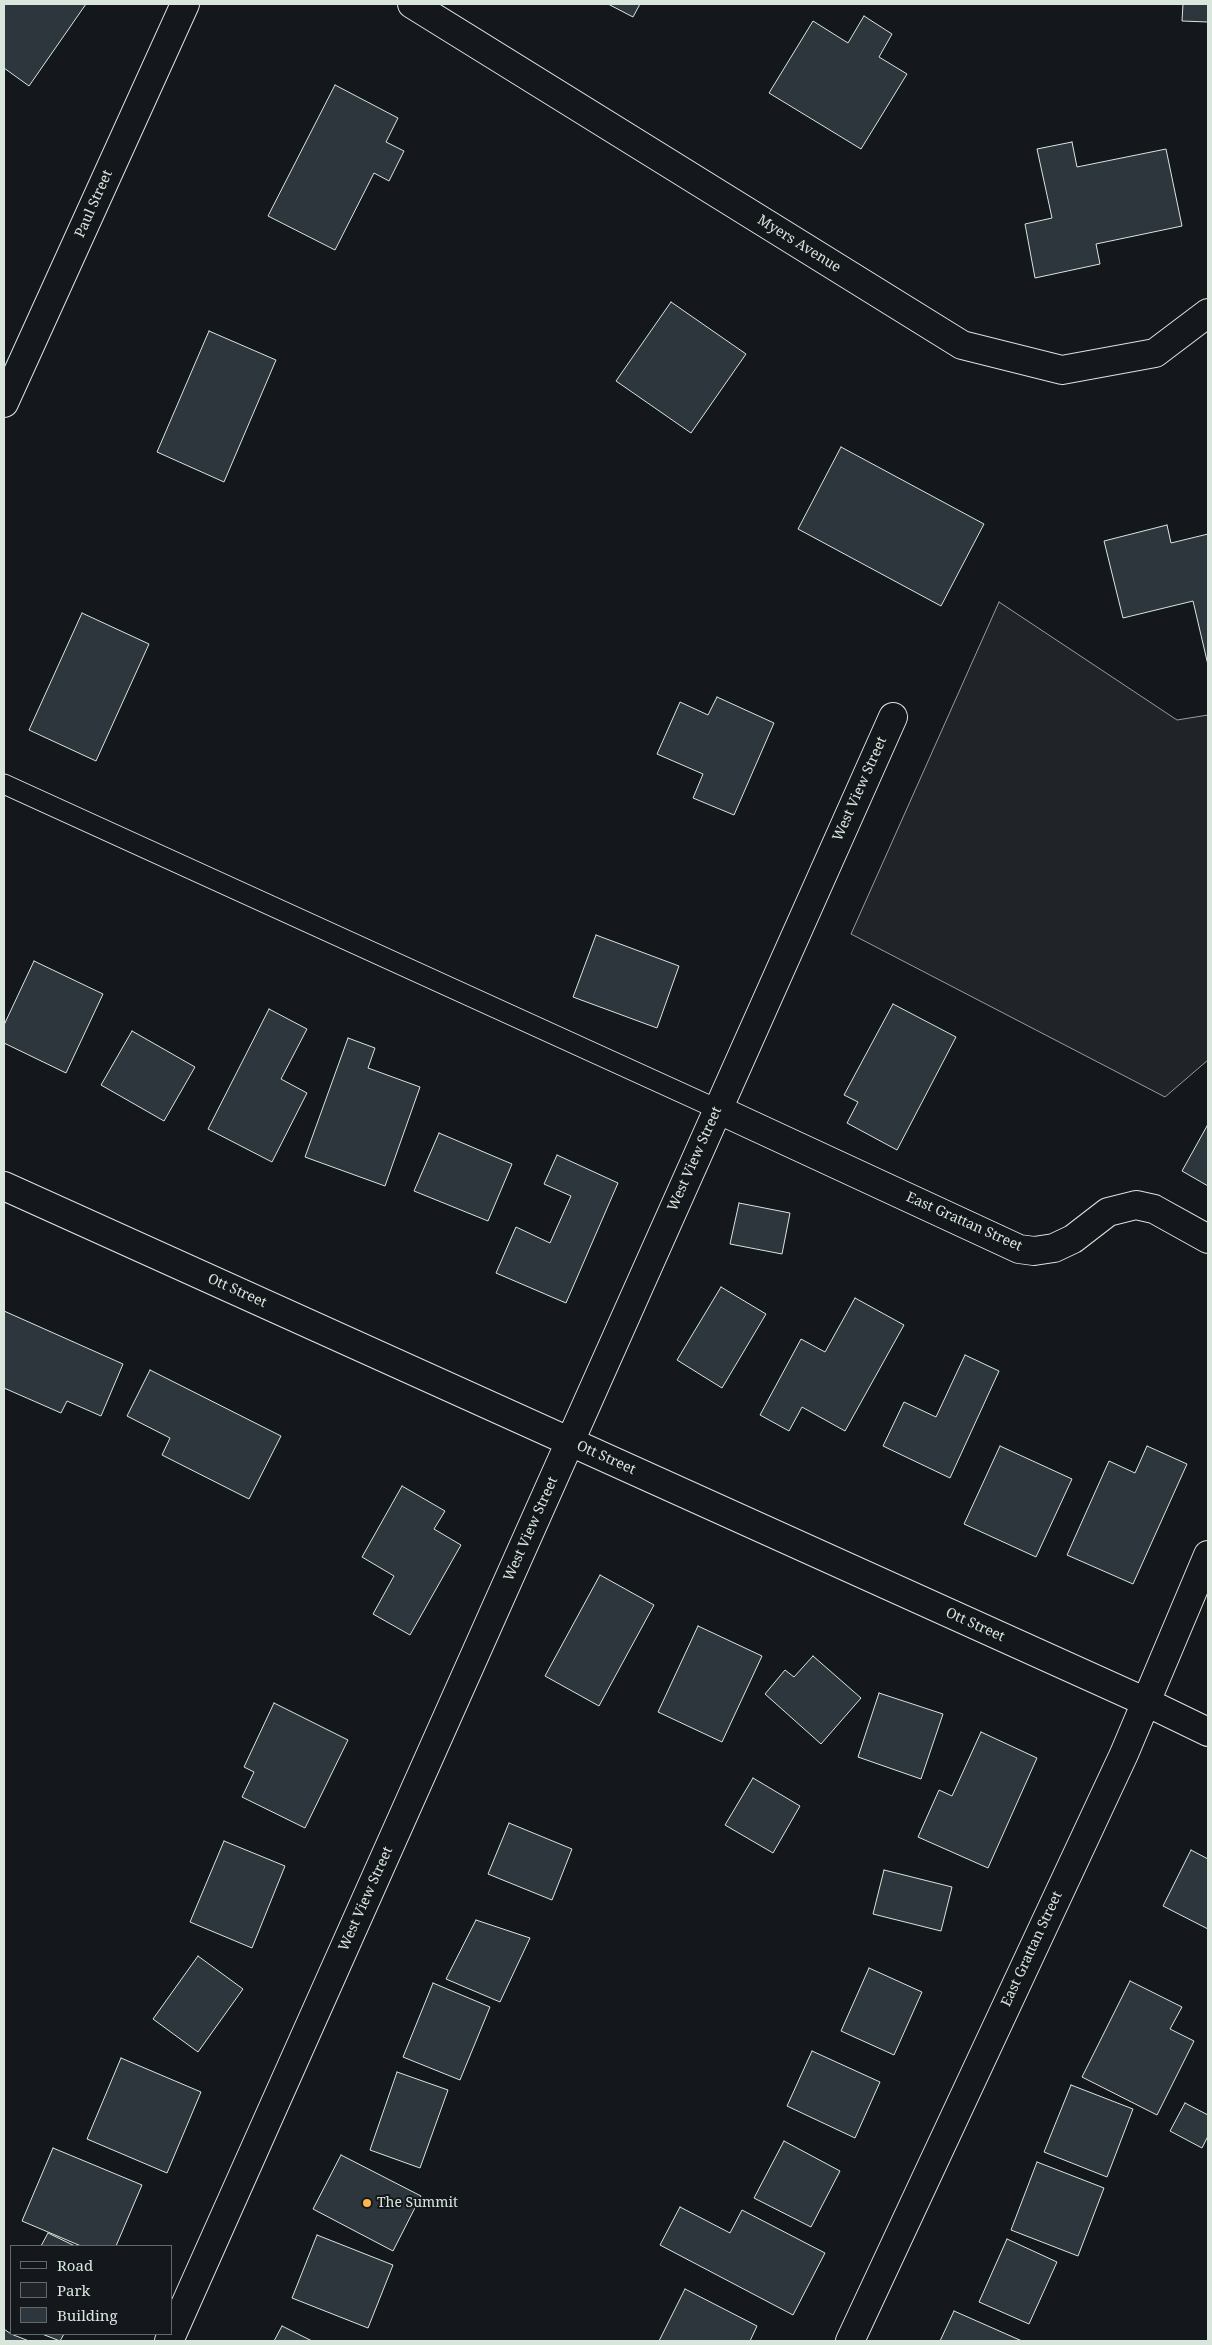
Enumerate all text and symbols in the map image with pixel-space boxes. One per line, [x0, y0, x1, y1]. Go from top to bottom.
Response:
street label: Paul Street [72, 168, 116, 240]
street label: Myers Avenue [754, 212, 844, 276]
street label: West View Street [829, 734, 891, 844]
street label: West View Street [664, 1104, 726, 1214]
street label: East Grattan Street [903, 1189, 1025, 1255]
street label: Ott Street [205, 1271, 269, 1311]
street label: Ott Street [574, 1438, 638, 1478]
street label: West View Street [500, 1474, 562, 1584]
street label: Ott Street [943, 1605, 1007, 1645]
street label: West View Street [335, 1844, 397, 1954]
street label: East Grattan Street [998, 1889, 1066, 2009]
place label: The Summit [377, 2195, 458, 2211]
marker: The Summit [361, 2197, 373, 2209]
legend [10, 2245, 172, 2335]
text: Road [57, 2255, 93, 2275]
text: Park [57, 2280, 90, 2300]
text: Building [57, 2305, 118, 2325]

